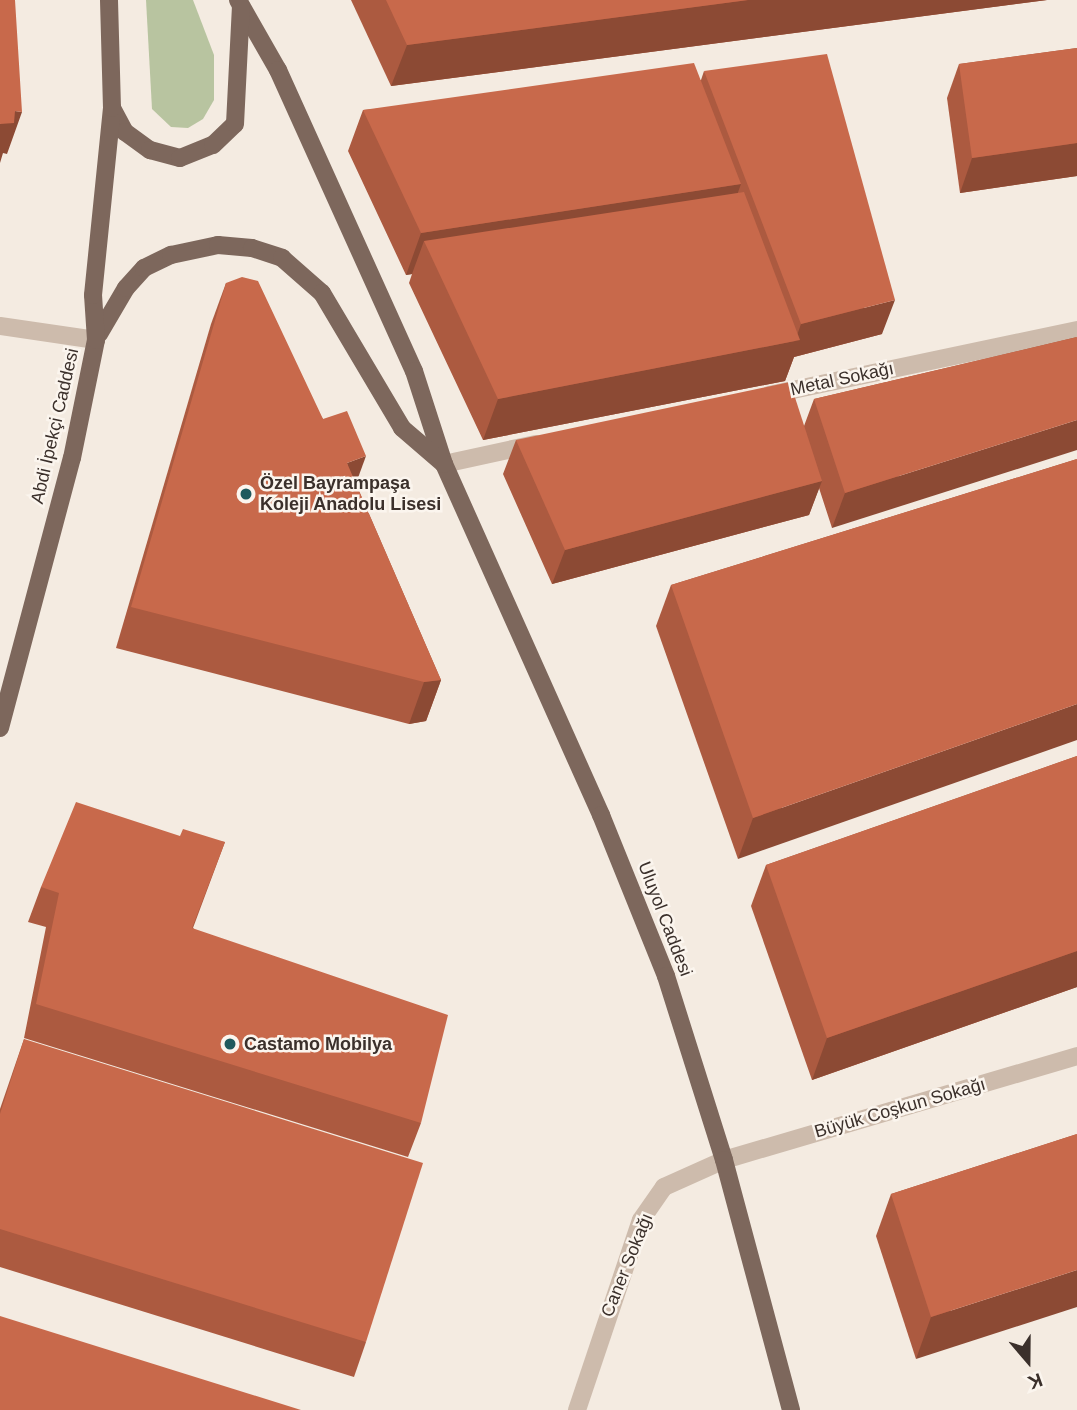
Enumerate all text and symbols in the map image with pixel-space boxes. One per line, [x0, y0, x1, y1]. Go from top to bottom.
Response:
street label: Abdi İpekçi Caddesi [27, 346, 83, 506]
street label: Metal Sokağı [788, 358, 896, 400]
place label: Özel Bayrampaşa Koleji Anadolu Lisesi [260, 473, 442, 516]
marker: Özel Bayrampaşa Koleji Anadolu Lisesi [238, 486, 254, 502]
street label: Uluyol Caddesi [633, 859, 697, 979]
place label: Castamo Mobilya [244, 1033, 392, 1055]
marker: Castamo Mobilya [222, 1036, 238, 1052]
street label: Büyük Coşkun Sokağı [812, 1073, 988, 1143]
street label: Caner Sokağı [596, 1210, 658, 1320]
north arrow [993, 1326, 1063, 1396]
text: K [1025, 1369, 1045, 1393]

